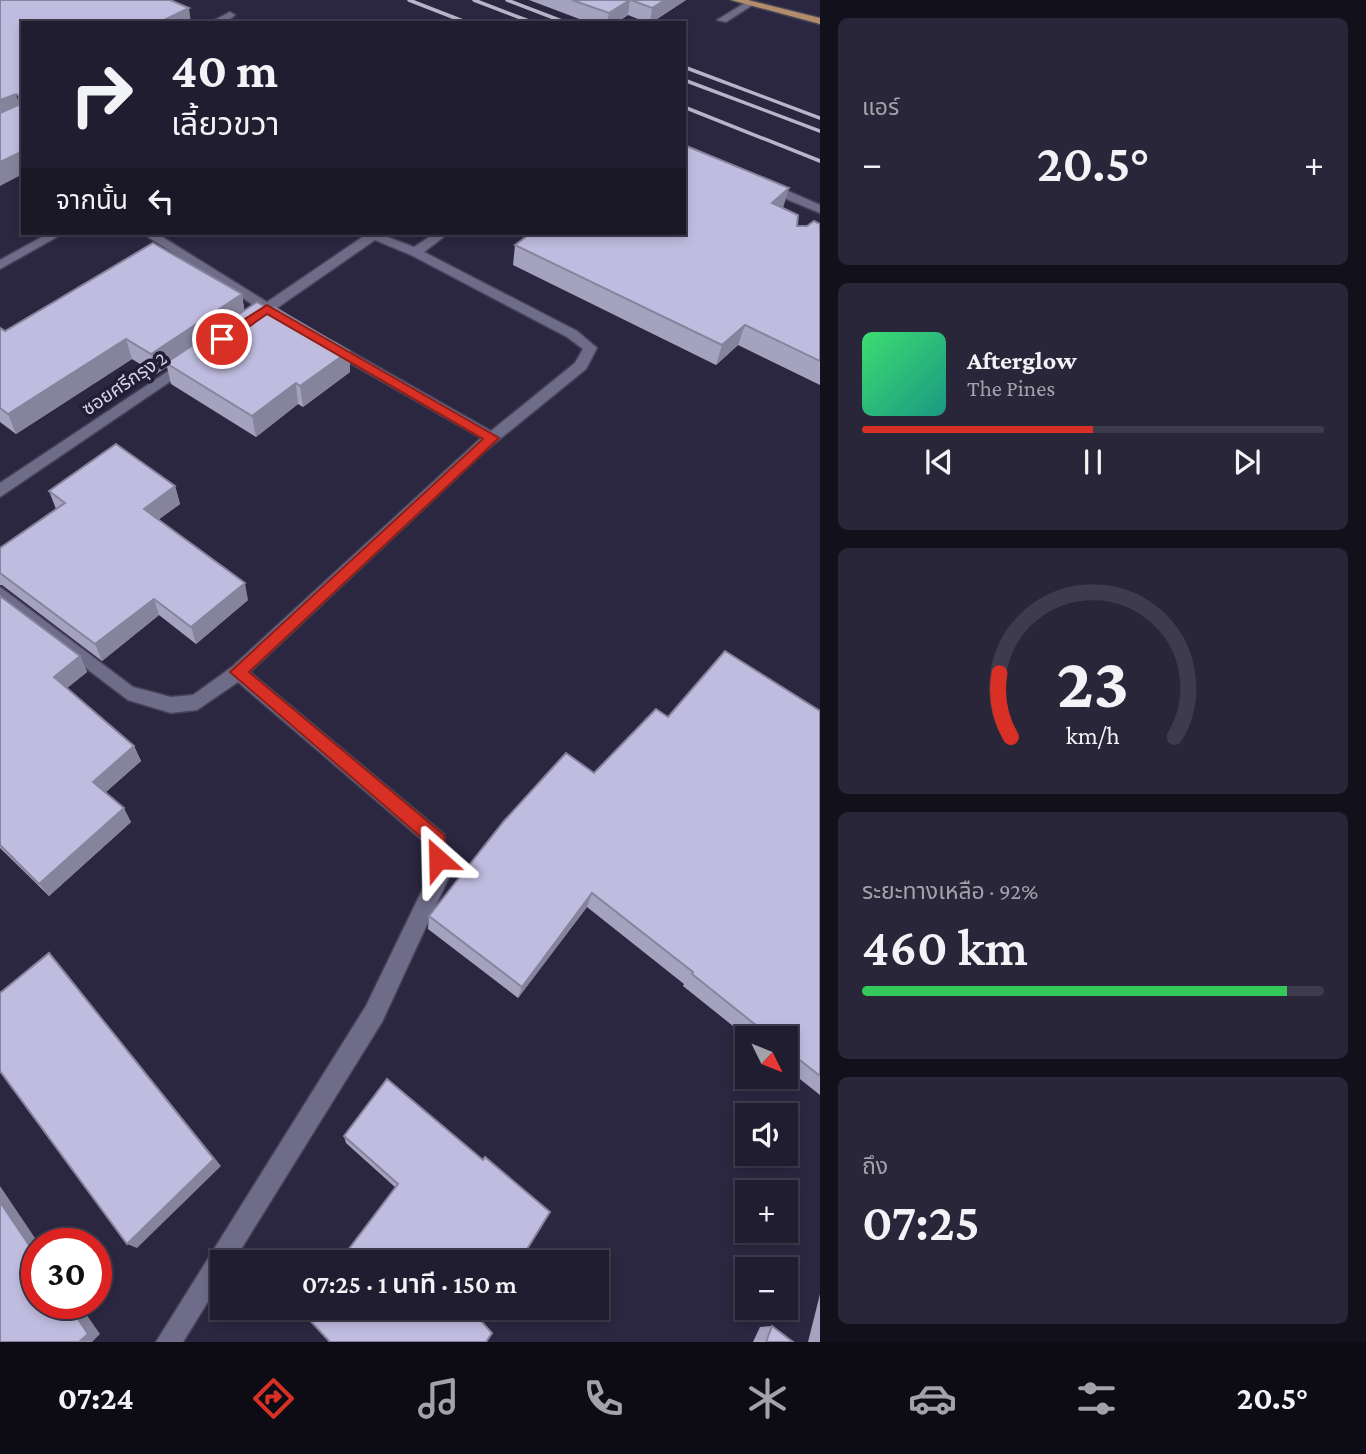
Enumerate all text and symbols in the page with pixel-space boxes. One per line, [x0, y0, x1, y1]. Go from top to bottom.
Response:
text: 40 m [171, 43, 278, 98]
icon: right [56, 49, 147, 140]
text: แอร์ [862, 94, 899, 120]
text: เลี้ยวขวา [171, 106, 279, 142]
text: 20.5° [1037, 134, 1149, 192]
text: − [862, 142, 882, 184]
text: + [1304, 142, 1324, 184]
icon: left [142, 182, 180, 220]
text: จากนั้น [56, 186, 128, 215]
pin [192, 309, 252, 369]
icon: arrive [203, 320, 241, 358]
text: Afterglow [967, 346, 1077, 375]
street label: ซอยศรีกรุง 2 [78, 347, 171, 420]
text: The Pines [967, 375, 1055, 401]
icon: previous [920, 443, 958, 481]
icon: pause [1074, 443, 1112, 481]
icon: next [1228, 443, 1266, 481]
text: 23 [1057, 642, 1129, 723]
text: km/h [1066, 722, 1120, 749]
position arrow [401, 822, 475, 896]
text: ระยะทางเหลือ · 92% [862, 878, 1038, 904]
text: 460 km [862, 918, 1028, 976]
north arrow [735, 1026, 798, 1088]
map controls [735, 1026, 798, 1320]
button: sound [735, 1103, 798, 1166]
text: ถึง [862, 1153, 888, 1179]
button: + [735, 1180, 798, 1243]
text: 07:25 [862, 1193, 980, 1251]
speed limit sign: 30 [21, 1228, 112, 1319]
button: − [735, 1257, 798, 1320]
text: 07:25 · 1 นาที · 150 m [302, 1270, 517, 1299]
icon: directions [249, 1374, 298, 1423]
icon: music [414, 1374, 463, 1423]
icon: phone [579, 1374, 628, 1423]
icon: climate [743, 1374, 792, 1423]
icon: car [908, 1374, 957, 1423]
icon: filters [1072, 1374, 1121, 1423]
text: 07:24 [58, 1380, 134, 1416]
text: 20.5° [1237, 1380, 1308, 1416]

